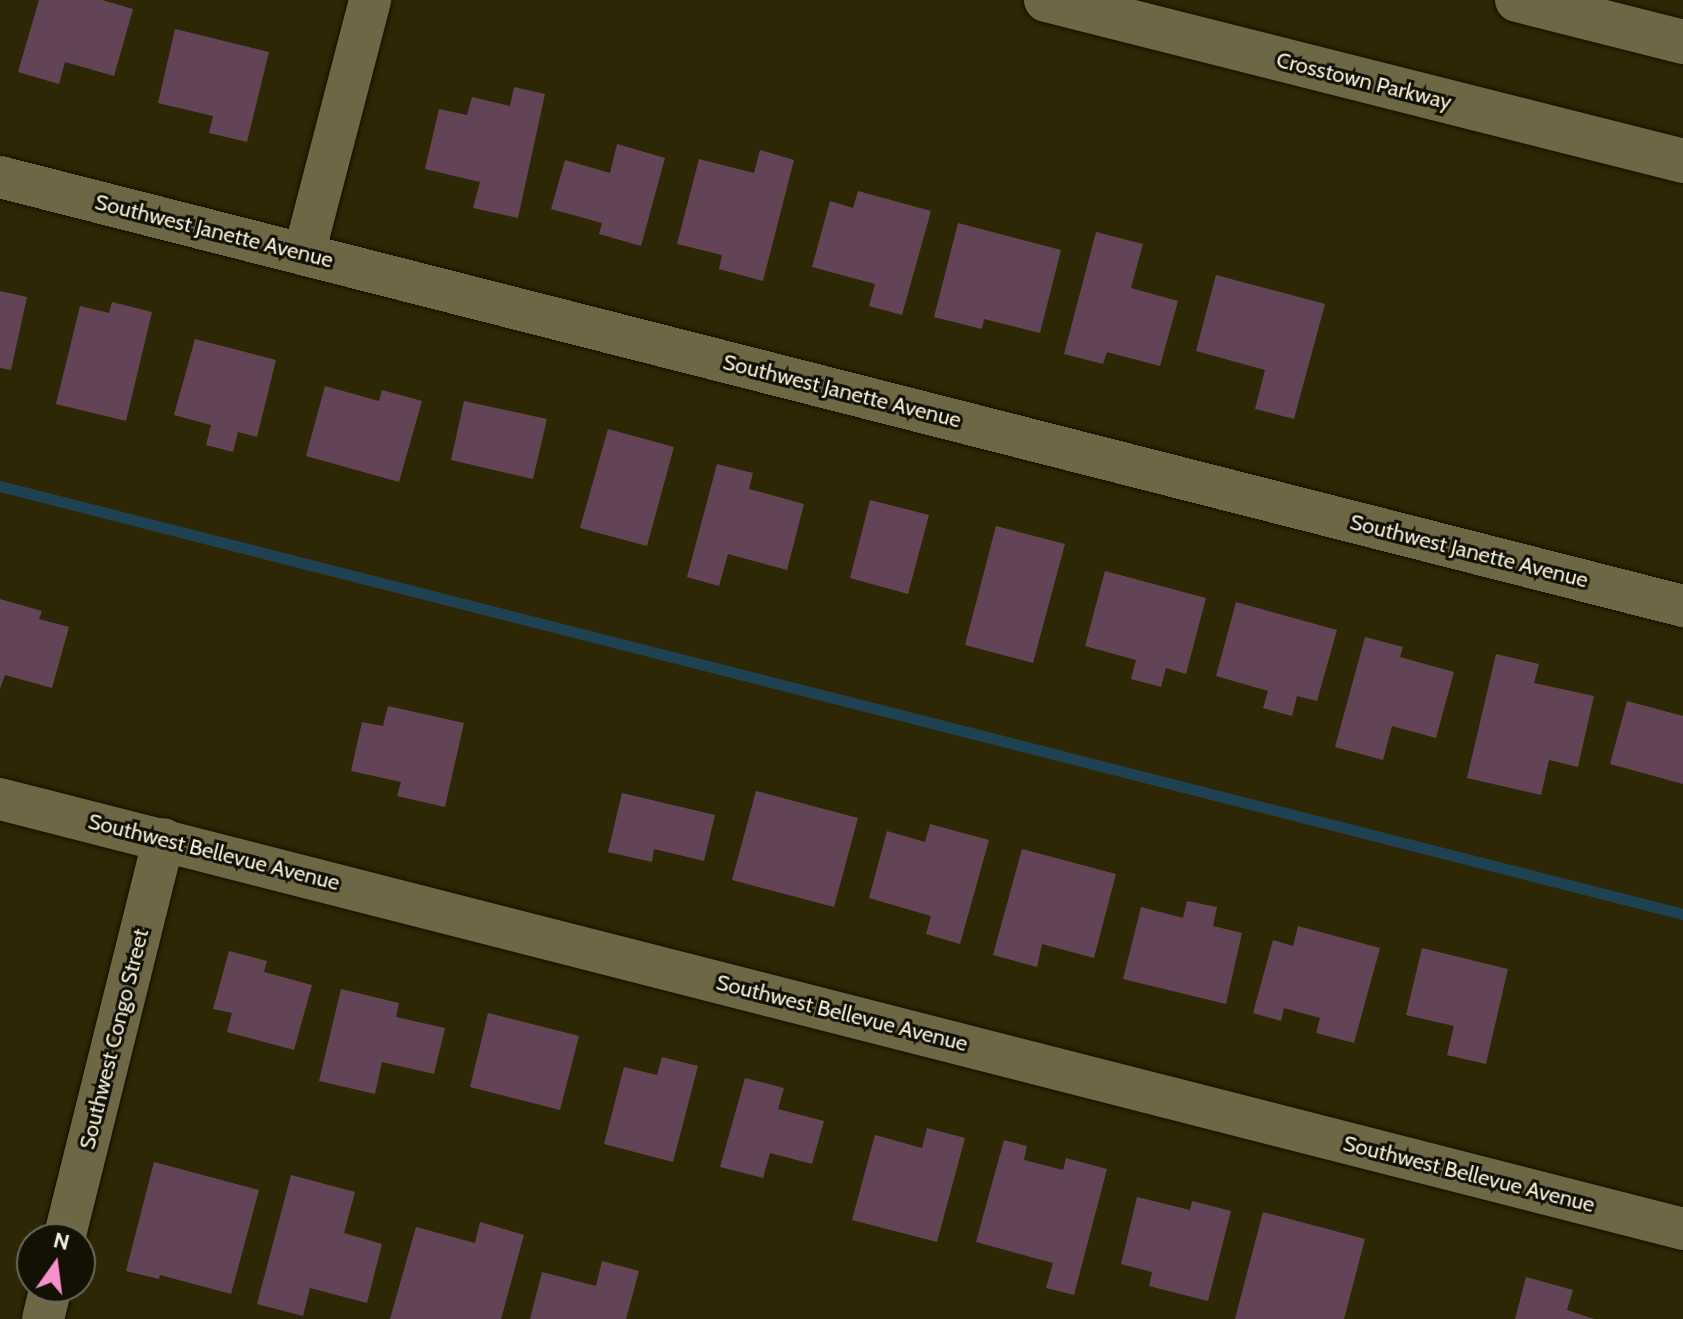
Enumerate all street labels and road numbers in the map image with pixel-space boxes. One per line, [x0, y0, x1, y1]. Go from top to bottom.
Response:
street label: Crosstown Parkway [1274, 46, 1454, 116]
street label: Southwest Janette Avenue [92, 189, 336, 273]
street label: Southwest Janette Avenue [720, 349, 964, 433]
street label: Southwest Janette Avenue [1347, 509, 1591, 593]
street label: Southwest Bellevue Avenue [85, 808, 343, 896]
street label: Southwest Congo Street [74, 926, 154, 1152]
street label: Southwest Bellevue Avenue [713, 969, 971, 1057]
street label: Southwest Bellevue Avenue [1340, 1130, 1598, 1218]

